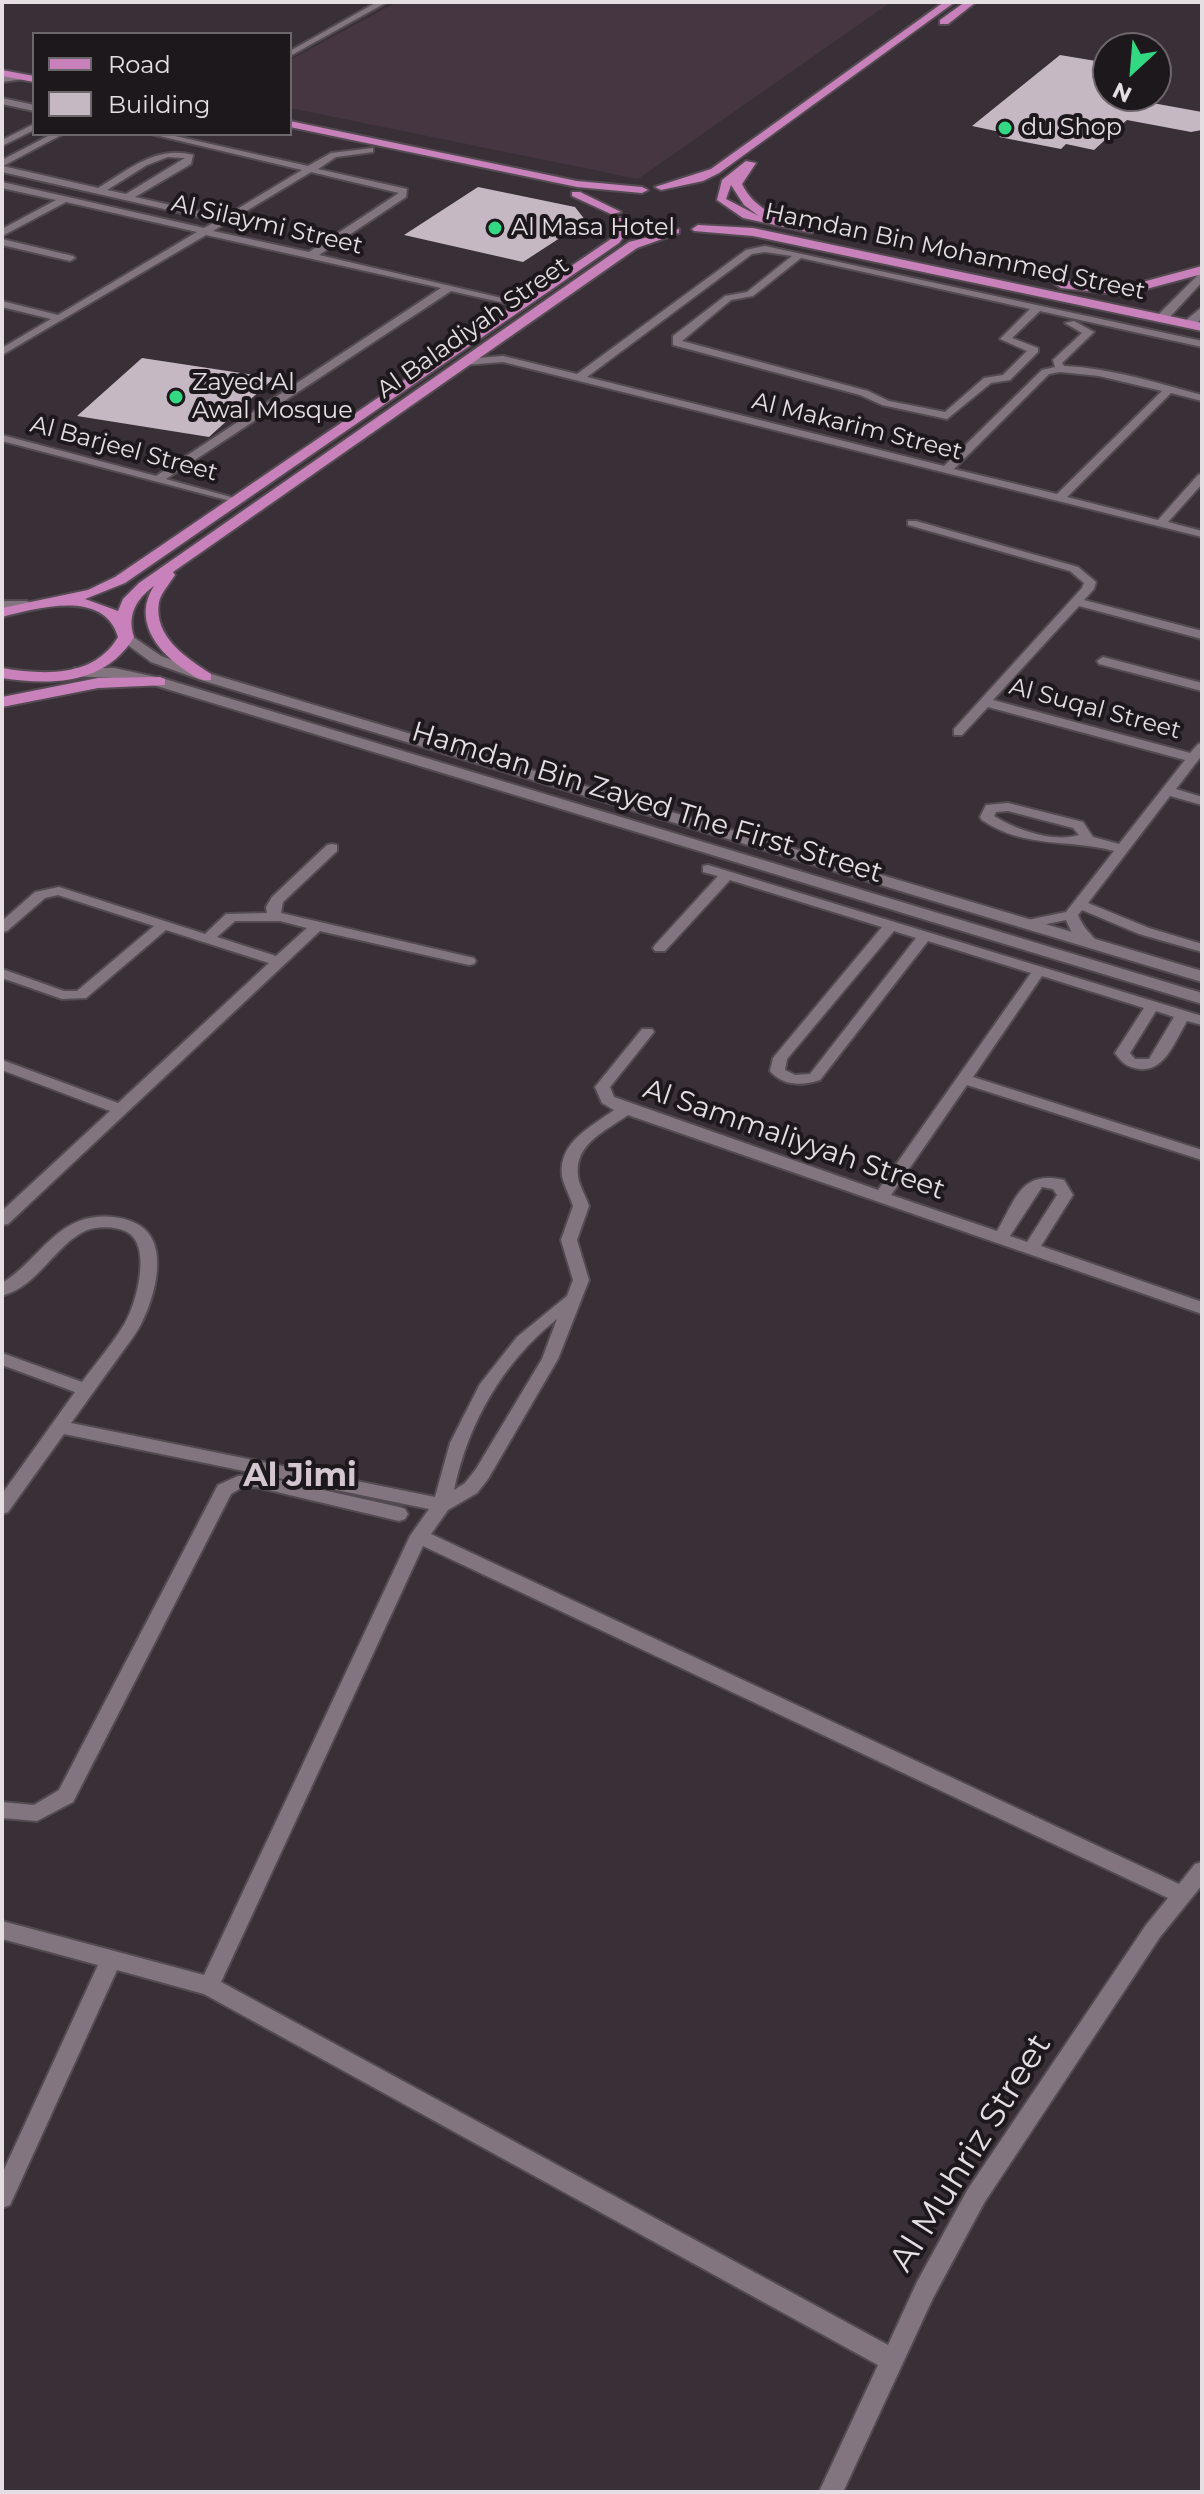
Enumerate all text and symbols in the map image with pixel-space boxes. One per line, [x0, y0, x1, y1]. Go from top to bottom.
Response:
legend [32, 32, 292, 136]
north arrow [1092, 32, 1172, 112]
text: Road [108, 50, 171, 79]
text: N [1108, 76, 1136, 108]
text: Building [108, 90, 211, 119]
place label: du Shop [1021, 114, 1122, 142]
marker: du Shop [996, 119, 1014, 137]
street label: Al Silaymi Street [169, 189, 365, 261]
street label: Hamdan Bin Mohammed Street [762, 198, 1148, 306]
place label: Al Masa Hotel [511, 214, 675, 242]
marker: Al Masa Hotel [486, 219, 504, 237]
street label: Al Baladiyah Street [372, 251, 574, 405]
place label: Zayed Al Awal Mosque [192, 369, 353, 425]
street label: Al Makarim Street [749, 387, 965, 467]
marker: Zayed Al Awal Mosque [167, 388, 185, 406]
street label: Al Barjeel Street [27, 410, 221, 488]
street label: Al Suqal Street [1006, 672, 1184, 746]
street label: Hamdan Bin Zayed The First Street [408, 715, 886, 891]
street label: Al Sammaliyyah Street [639, 1073, 949, 1207]
district label: Al Jimi [243, 1458, 357, 1496]
street label: Al Muhriz Street [882, 2027, 1060, 2279]

